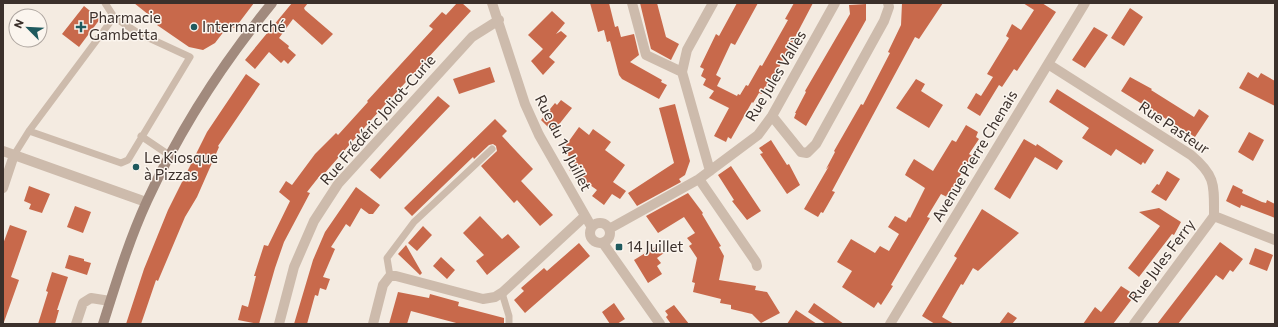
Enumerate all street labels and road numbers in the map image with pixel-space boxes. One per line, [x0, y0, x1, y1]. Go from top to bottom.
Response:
street label: Rue Jules Vallès [741, 27, 809, 124]
street label: Rue Frédéric Joliot-Curie [316, 51, 439, 188]
street label: Avenue Pierre Chenais [928, 86, 1021, 225]
street label: Rue du 14 Juillet [532, 91, 596, 194]
street label: Rue Pasteur [1136, 97, 1213, 157]
street label: Rue Jules Ferry [1124, 215, 1198, 305]

